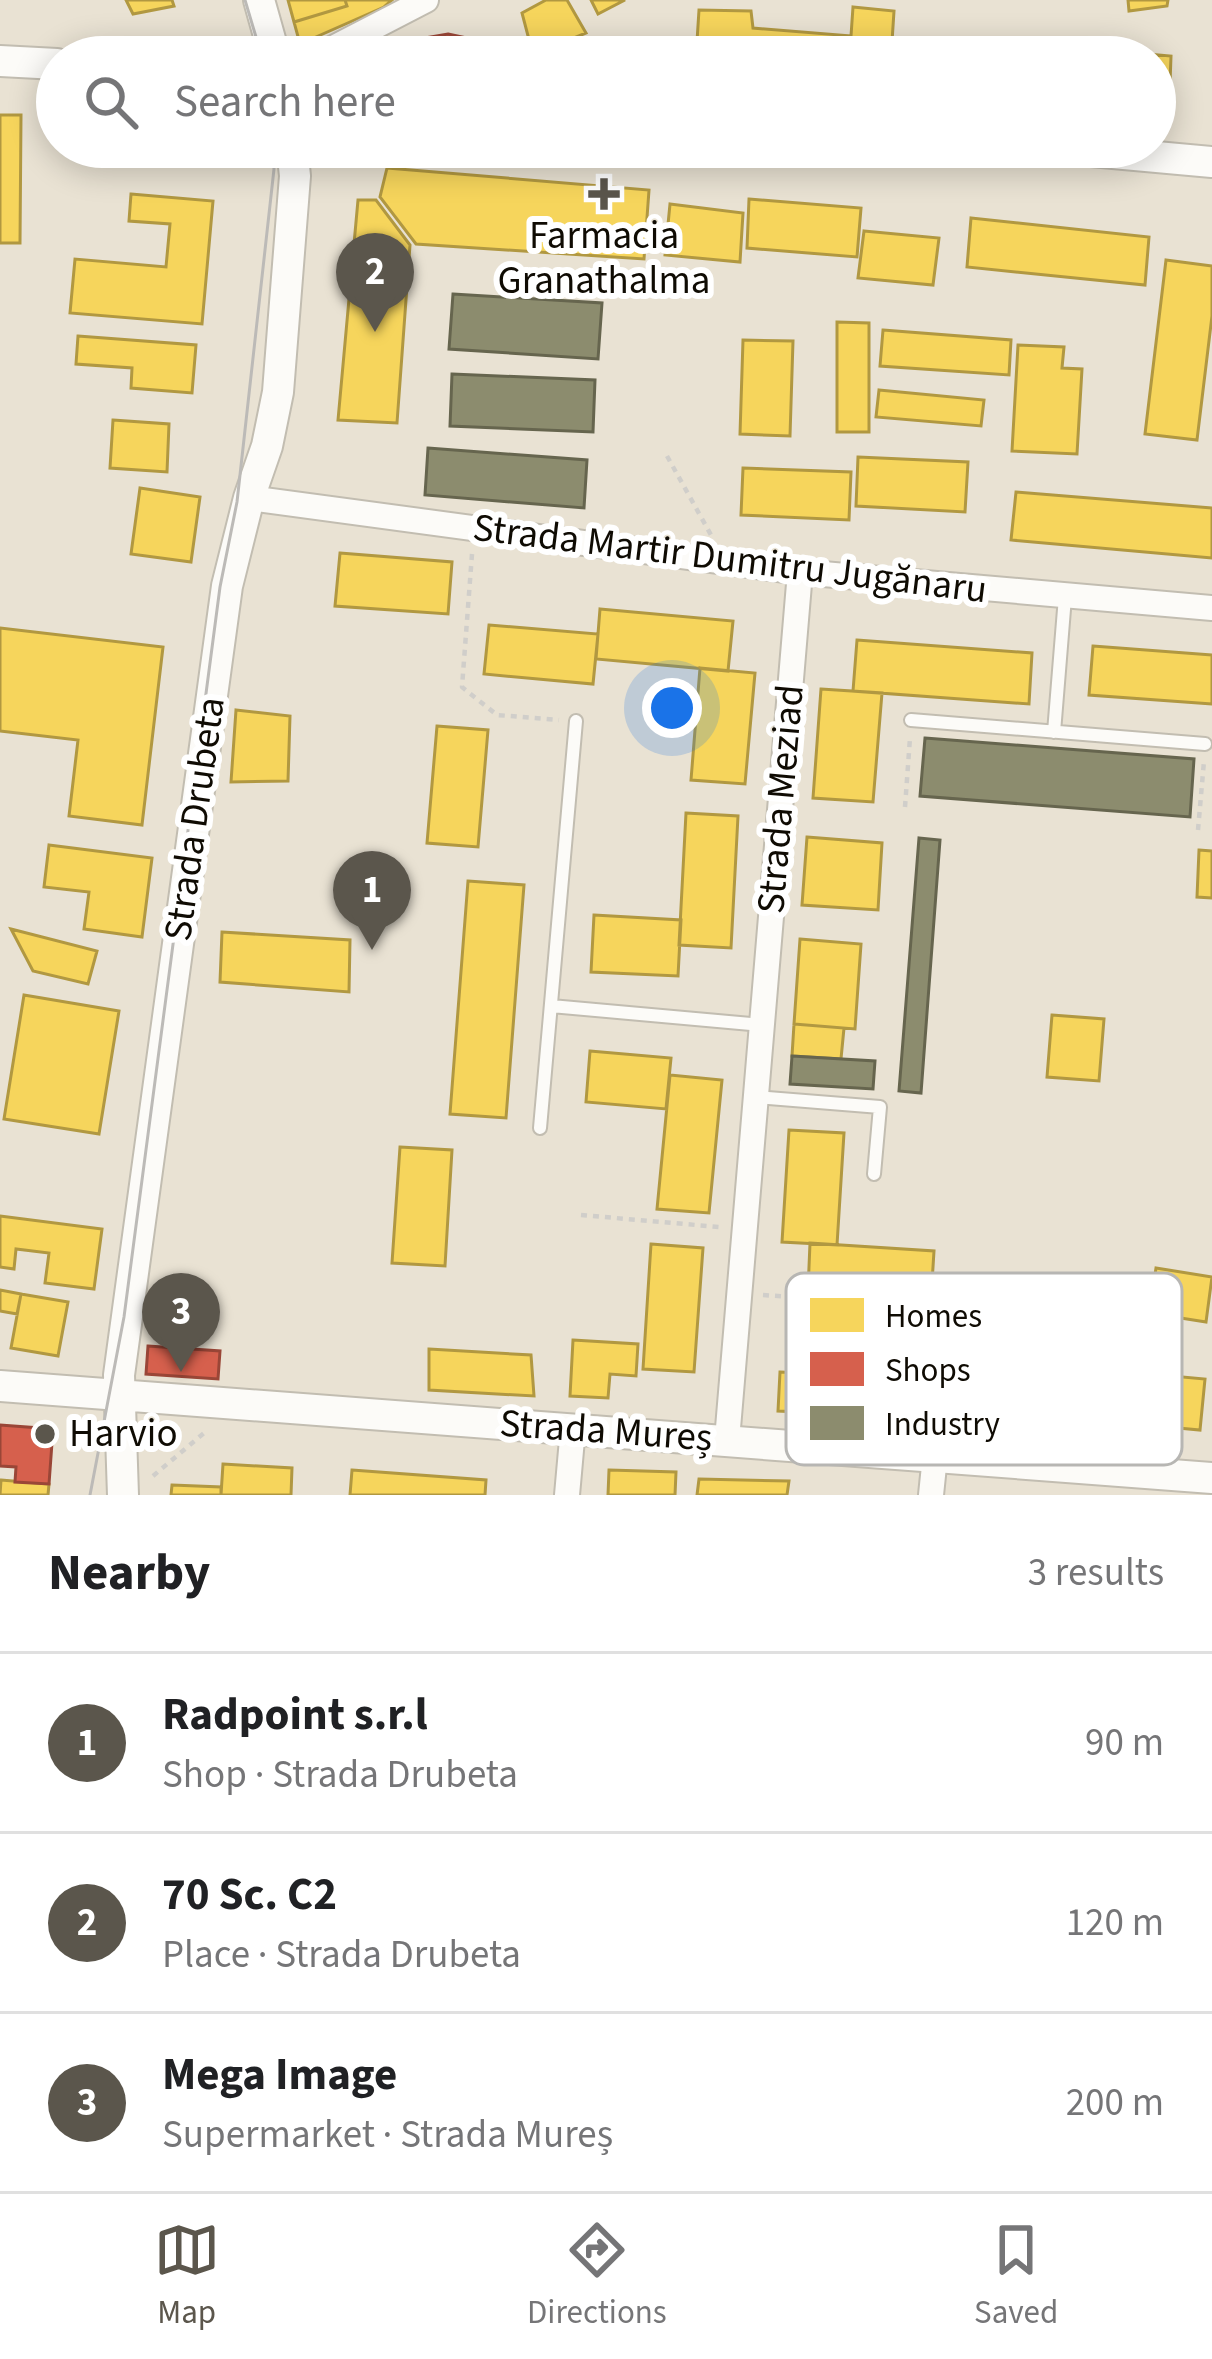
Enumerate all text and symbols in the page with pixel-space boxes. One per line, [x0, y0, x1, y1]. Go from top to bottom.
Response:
search box [36, 36, 1176, 168]
icon: search [78, 69, 144, 135]
text: Search here [174, 70, 396, 134]
marker: Farmacia Granathalma [591, 181, 617, 207]
place label: Farmacia Granathalma [498, 208, 710, 309]
pin: 2 [336, 233, 414, 332]
street label: Strada Martir Dumitru Jugănaru [470, 500, 990, 618]
your location [642, 678, 702, 738]
street label: Strada Meziad [743, 682, 819, 916]
street label: Strada Drubeta [150, 693, 240, 945]
pin: 1 [333, 851, 411, 950]
pin: 3 [142, 1273, 220, 1372]
legend [786, 1273, 1182, 1465]
text: Homes [885, 1293, 982, 1340]
text: Shops [885, 1347, 971, 1394]
street label: Strada Mureș [498, 1396, 714, 1466]
text: Industry [885, 1401, 1001, 1448]
place label: Harvio [69, 1406, 178, 1462]
marker: Harvio [32, 1421, 58, 1447]
text: Nearby [48, 1537, 210, 1609]
text: 3 results [1028, 1545, 1164, 1601]
text: Radpoint s.r.l [162, 1683, 428, 1747]
text: 1 [77, 1715, 97, 1771]
text: 90 m [1085, 1715, 1164, 1771]
text: Shop · Strada Drubeta [162, 1747, 518, 1803]
text: 70 Sc. C2 [162, 1863, 337, 1927]
text: 2 [77, 1895, 97, 1951]
text: 120 m [1066, 1895, 1164, 1951]
text: Place · Strada Drubeta [162, 1927, 521, 1983]
text: Mega Image [162, 2043, 397, 2107]
text: 3 [77, 2075, 97, 2131]
text: 200 m [1066, 2075, 1164, 2131]
text: Supermarket · Strada Mureș [162, 2107, 613, 2163]
tab: Map [154, 2217, 220, 2336]
tab: Directions [527, 2217, 667, 2336]
tab: Saved [974, 2217, 1058, 2336]

